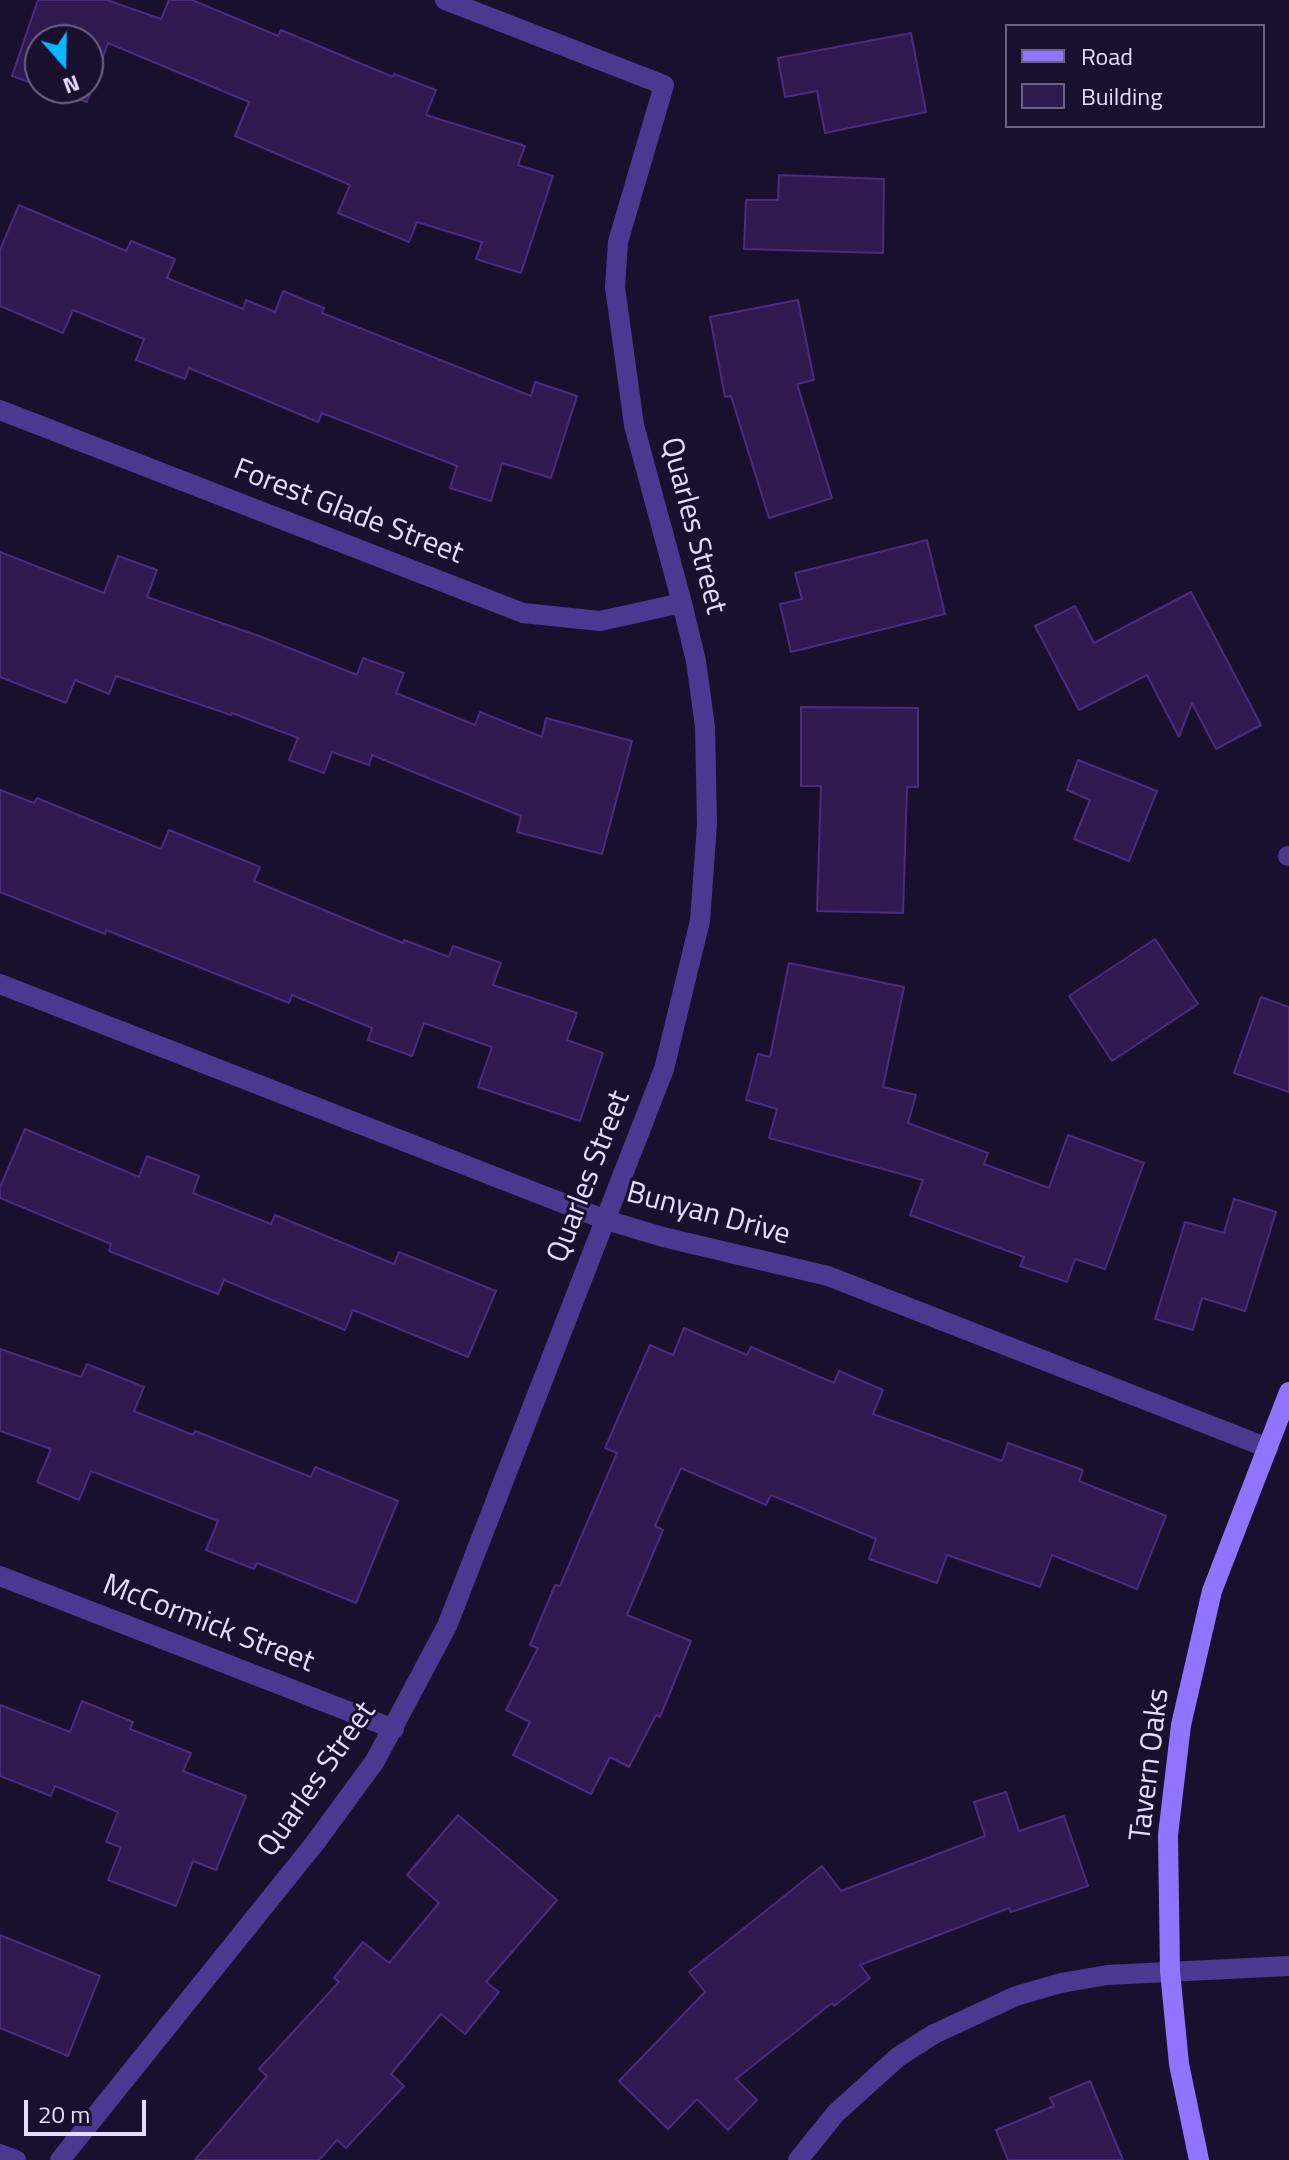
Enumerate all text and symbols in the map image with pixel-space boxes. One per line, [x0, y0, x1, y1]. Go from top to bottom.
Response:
north arrow [24, 24, 104, 104]
legend [1005, 24, 1265, 128]
text: Road [1081, 38, 1133, 74]
text: N [59, 66, 85, 103]
text: Building [1081, 78, 1163, 114]
street label: Quarles Street [651, 434, 733, 618]
street label: Forest Glade Street [228, 453, 468, 573]
street label: Quarles Street [541, 1086, 639, 1268]
street label: Bunyan Drive [622, 1176, 794, 1254]
street label: McCormick Street [97, 1568, 319, 1682]
street label: Tavern Oaks [1124, 1687, 1178, 1843]
street label: Quarles Street [251, 1695, 385, 1865]
scale bar [28, 2084, 150, 2134]
text: 20 m [38, 2096, 90, 2132]

